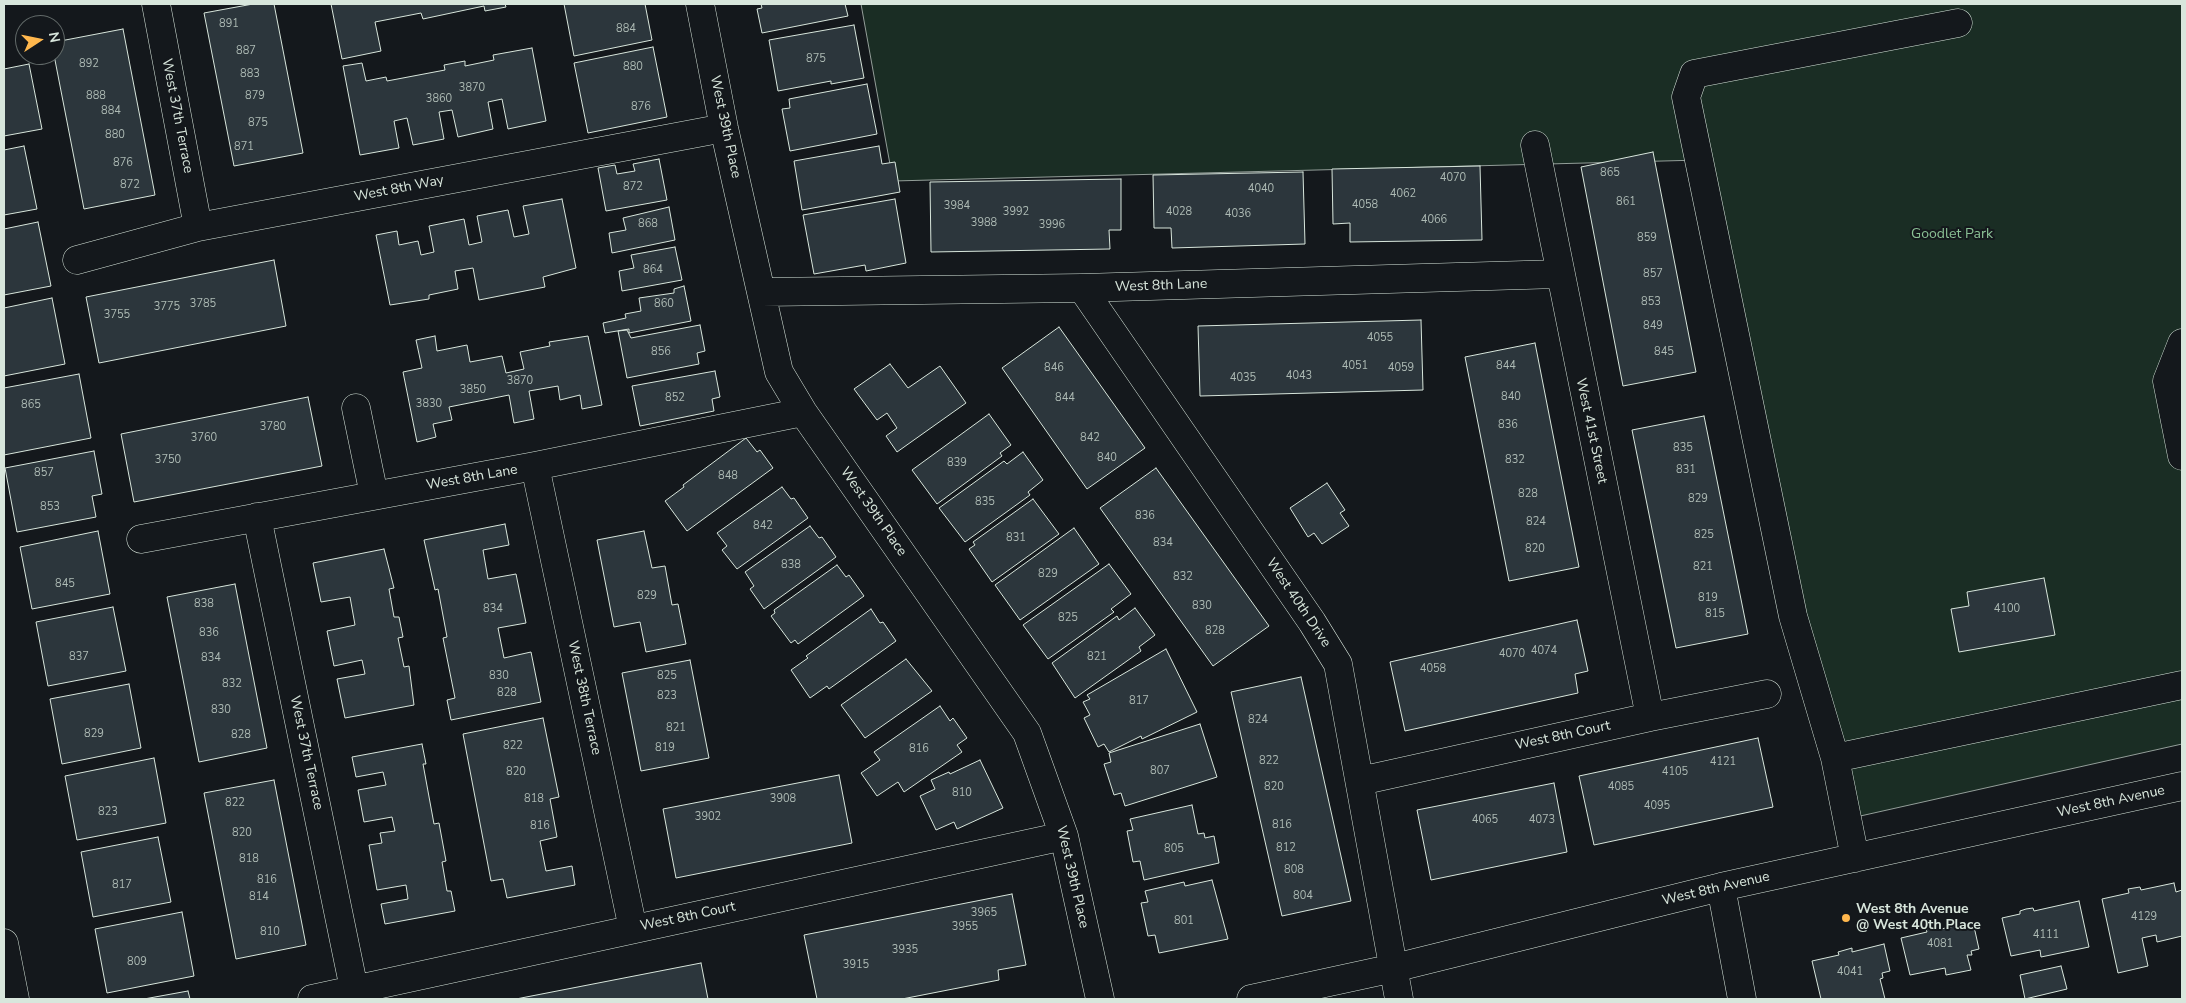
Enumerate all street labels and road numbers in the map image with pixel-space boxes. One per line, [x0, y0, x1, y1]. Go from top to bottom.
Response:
street label: West 37th Terrace [158, 57, 196, 175]
street label: West 39th Place [706, 74, 744, 180]
street label: West 8th Way [353, 172, 445, 206]
street label: West 8th Lane [1114, 276, 1208, 296]
street label: West 41st Street [1572, 377, 1610, 485]
street label: West 8th Lane [425, 462, 519, 494]
street label: West 39th Place [836, 464, 910, 560]
street label: West 40th Drive [1262, 555, 1334, 651]
street label: West 38th Terrace [564, 639, 604, 757]
street label: West 37th Terrace [286, 694, 326, 812]
street label: West 8th Court [1514, 718, 1612, 754]
street label: West 8th Avenue [2056, 782, 2166, 822]
street label: West 39th Place [1052, 824, 1092, 930]
street label: West 8th Avenue [1661, 868, 1771, 910]
street label: West 8th Court [639, 899, 737, 935]

